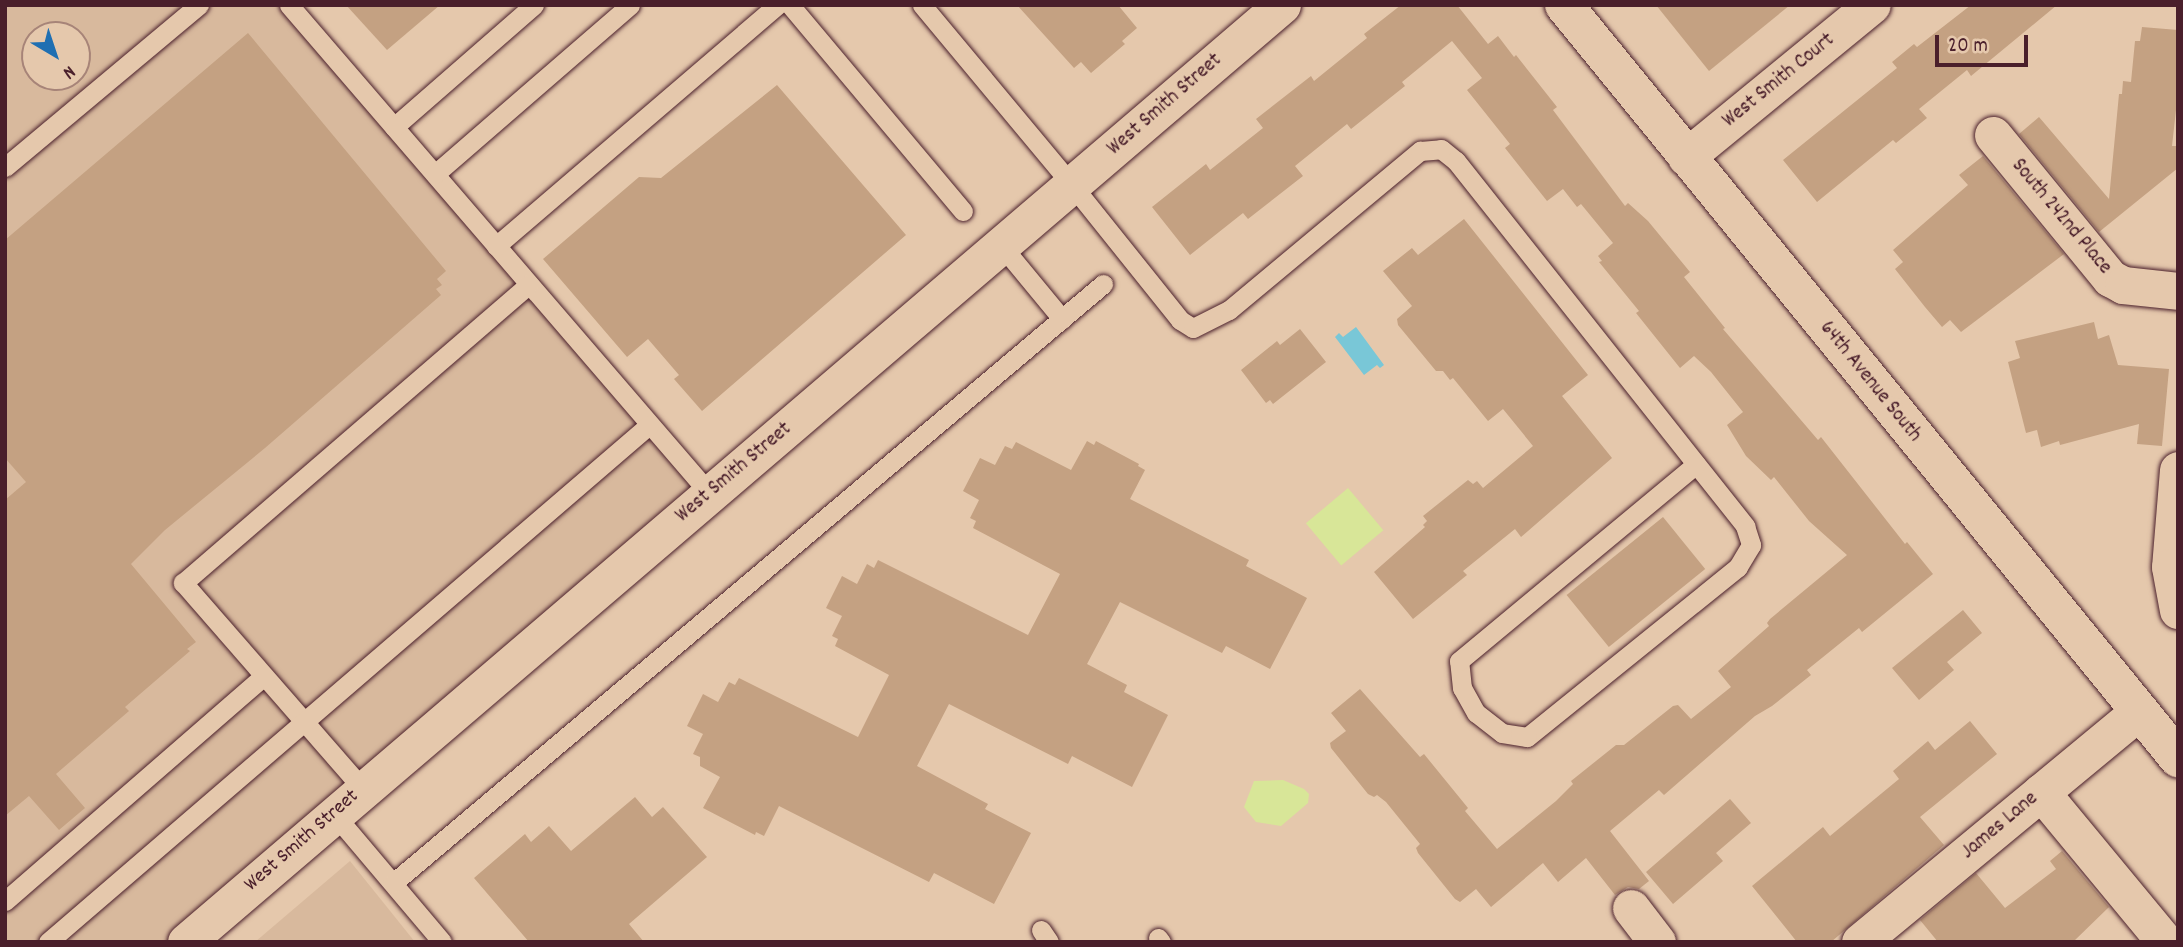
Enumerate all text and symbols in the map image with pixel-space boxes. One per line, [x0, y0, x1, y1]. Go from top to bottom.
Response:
north arrow [21, 21, 91, 91]
scale bar [1938, 21, 2031, 65]
street label: West Smith Court [1718, 28, 1840, 134]
text: 20 m [1948, 32, 1988, 62]
street label: West Smith Street [1103, 48, 1227, 162]
text: N [56, 58, 80, 85]
street label: South 242nd Place [2005, 154, 2117, 280]
street label: 64th Avenue South [1813, 316, 1927, 448]
street label: West Smith Street [671, 417, 797, 529]
street label: West Smith Street [240, 784, 364, 898]
street label: James Lane [1957, 787, 2043, 865]

